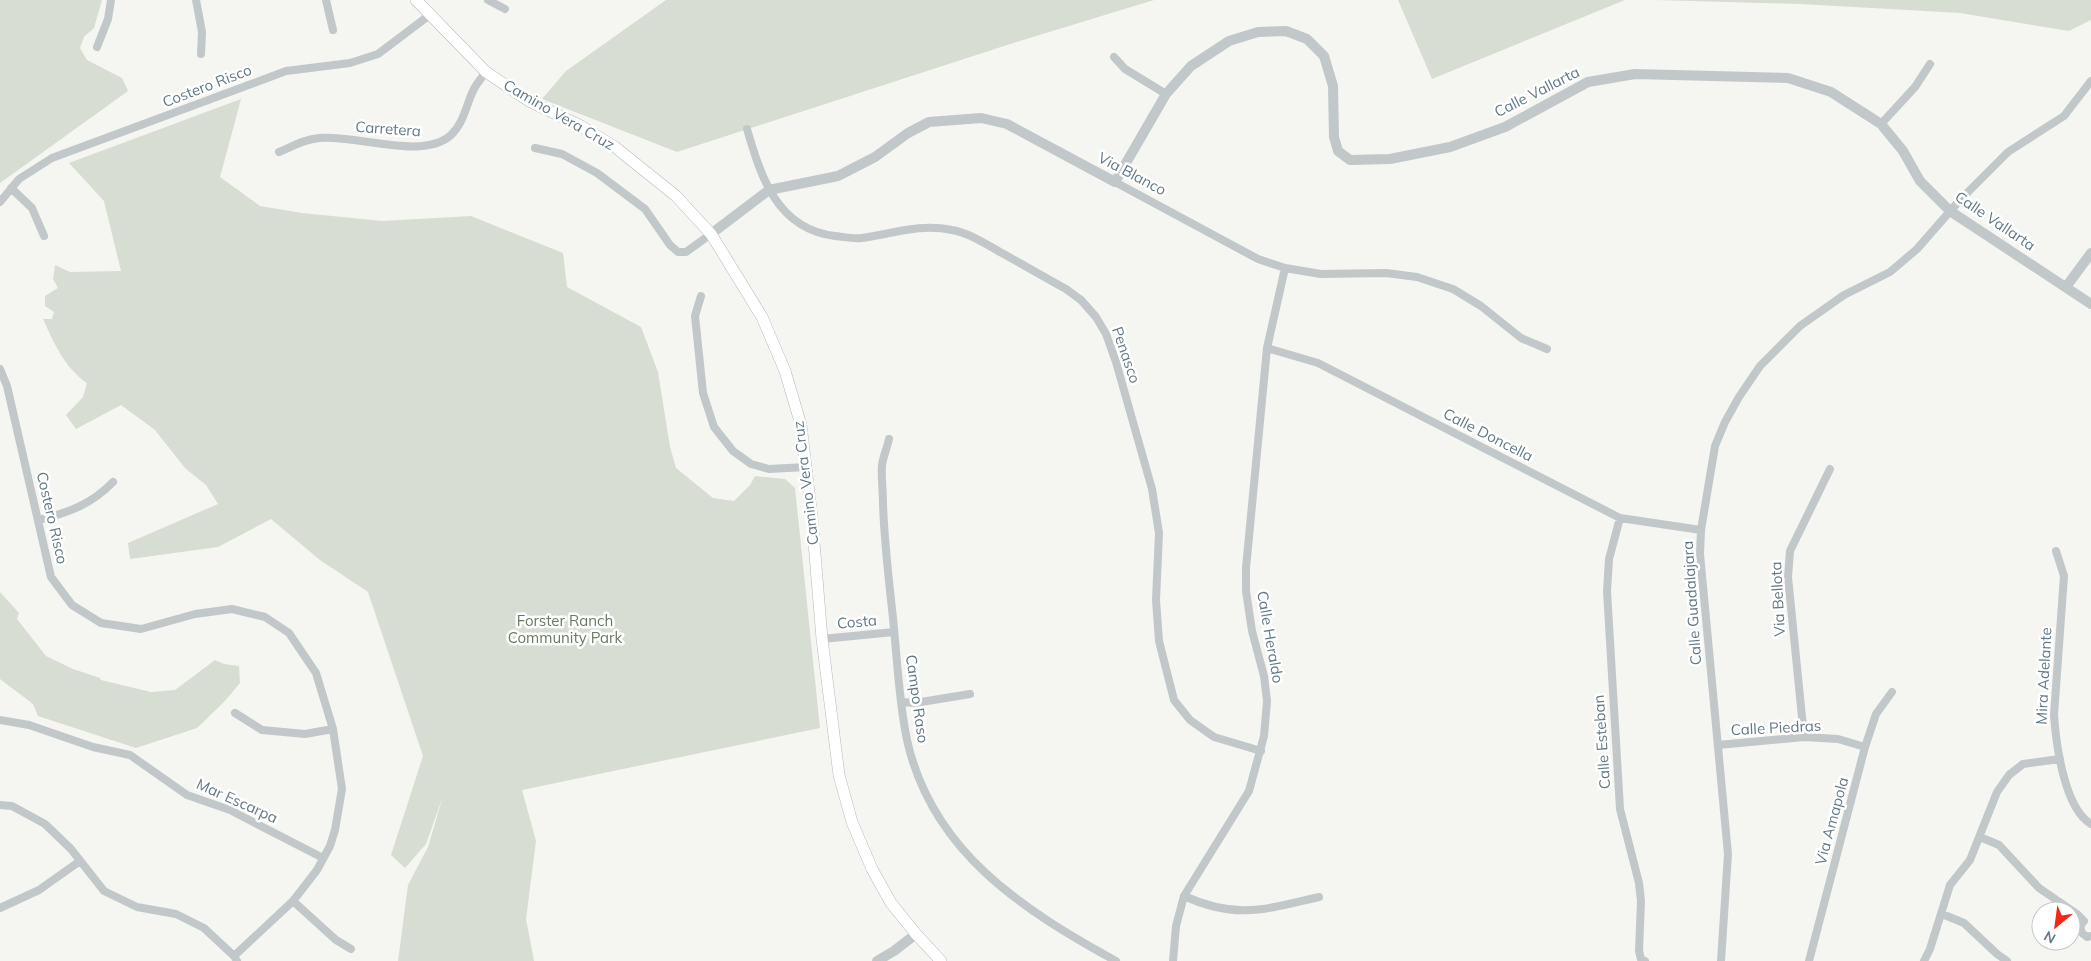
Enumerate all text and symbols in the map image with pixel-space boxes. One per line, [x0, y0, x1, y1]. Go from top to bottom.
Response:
street label: Costero Risco [160, 60, 254, 111]
street label: Calle Vallarta [1491, 62, 1583, 121]
street label: Camino Vera Cruz [500, 75, 618, 154]
street label: Carretera [355, 117, 421, 140]
street label: Via Blanco [1095, 148, 1170, 199]
street label: Calle Vallarta [1951, 187, 2039, 254]
street label: Penasco [1108, 324, 1145, 386]
street label: Calle Doncella [1440, 404, 1536, 465]
street label: Camino Vera Cruz [788, 420, 823, 546]
street label: Costero Risco [33, 470, 72, 566]
street label: Calle Guadalajara [1678, 540, 1705, 666]
street label: Via Bellota [1766, 561, 1789, 637]
street label: Calle Heraldo [1253, 589, 1288, 685]
street label: Costa [836, 610, 878, 633]
park label: Forster Ranch Community Park [508, 611, 622, 647]
street label: Mira Adelante [2031, 627, 2056, 725]
street label: Campo Raso [902, 654, 933, 744]
street label: Calle Esteban [1589, 694, 1614, 790]
street label: Calle Piedras [1730, 716, 1822, 739]
street label: Mar Escarpa [194, 774, 281, 827]
street label: Via Amapola [1811, 775, 1852, 867]
north arrow [2031, 901, 2081, 951]
text: N [2041, 927, 2059, 948]

